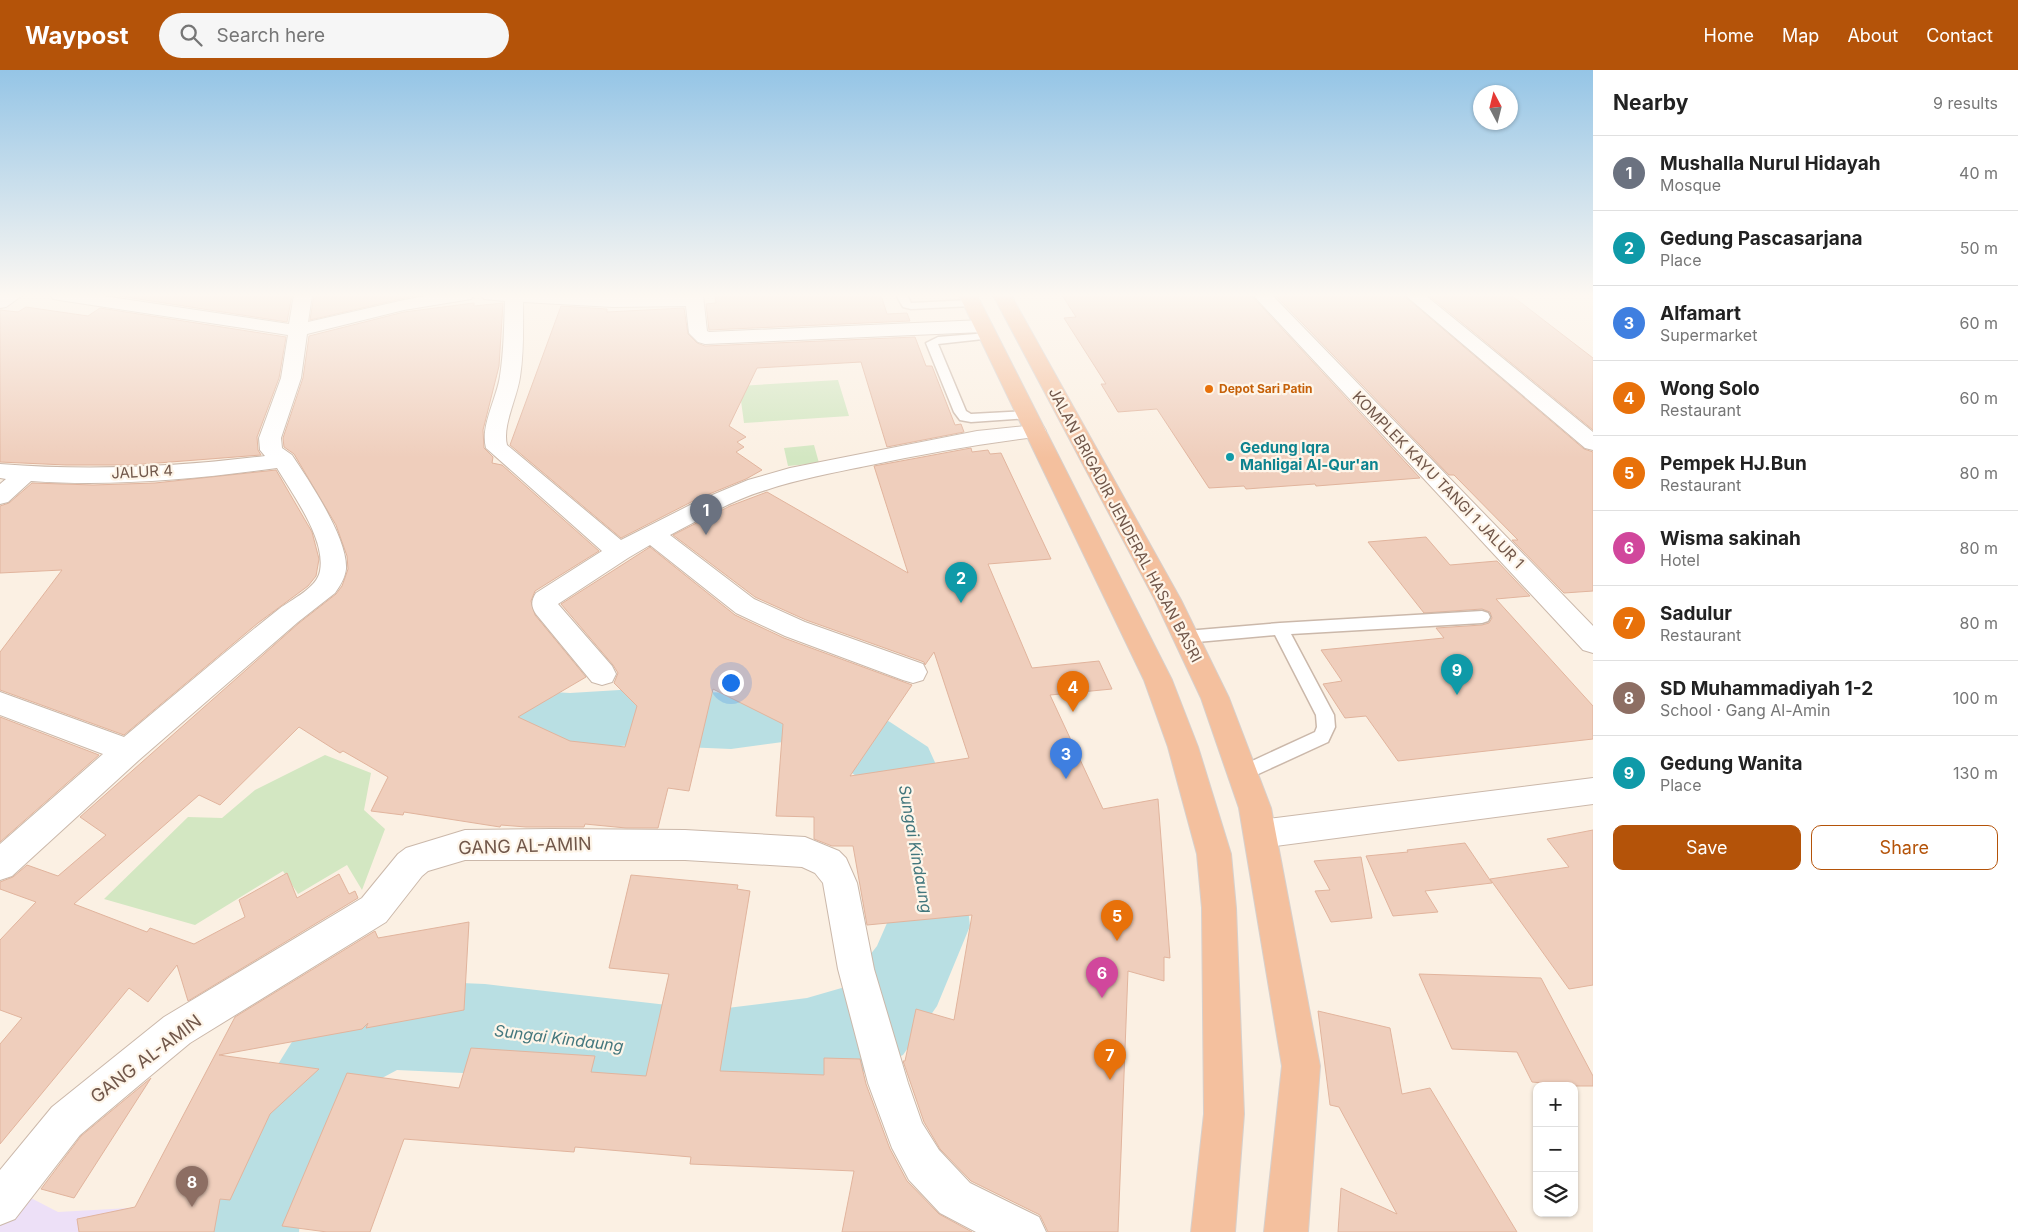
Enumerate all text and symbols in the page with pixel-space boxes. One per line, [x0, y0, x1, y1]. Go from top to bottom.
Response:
search box [159, 13, 509, 58]
text: Waypost [25, 21, 129, 50]
icon: search [177, 21, 205, 49]
text: Search here [217, 24, 325, 47]
text: Home [1704, 25, 1754, 46]
text: Map [1782, 25, 1819, 46]
text: About [1847, 25, 1898, 46]
text: Contact [1926, 25, 1993, 46]
north arrow [1473, 85, 1518, 130]
text: Nearby [1613, 90, 1688, 115]
text: 9 results [1933, 93, 1998, 113]
text: Mushalla Nurul Hidayah [1660, 152, 1881, 175]
text: 1 [1626, 163, 1632, 183]
text: 40 m [1959, 163, 1998, 183]
text: Mosque [1660, 175, 1721, 195]
text: Gedung Pascasarjana [1660, 227, 1863, 250]
text: 2 [1624, 238, 1634, 258]
text: 50 m [1960, 238, 1998, 258]
text: Place [1660, 250, 1702, 270]
text: Alfamart [1660, 302, 1741, 325]
text: 3 [1624, 313, 1634, 333]
text: 60 m [1959, 313, 1998, 333]
text: Supermarket [1660, 325, 1757, 345]
text: Wong Solo [1660, 377, 1760, 400]
place label: Depot Sari Patin [1219, 381, 1313, 396]
marker: Depot Sari Patin [1203, 383, 1215, 395]
street label: JALAN BRIGADIR JENDERAL HASAN BASRI [1045, 384, 1206, 665]
street label: KOMPLEK KAYU TANGI 1 JALUR 1 [1349, 387, 1528, 572]
text: 4 [1624, 388, 1634, 408]
text: 60 m [1959, 388, 1998, 408]
text: Restaurant [1660, 400, 1741, 420]
place label: Gedung Iqra Mahligai Al-Qur'an [1240, 438, 1378, 474]
marker: Gedung Iqra Mahligai Al-Qur'an [1224, 451, 1236, 463]
text: Pempek HJ.Bun [1660, 452, 1807, 475]
street label: JALUR 4 [111, 460, 173, 483]
text: 5 [1624, 463, 1634, 483]
text: 80 m [1959, 463, 1998, 483]
text: Restaurant [1660, 475, 1741, 495]
pin: 1 [690, 494, 722, 535]
text: Wisma sakinah [1660, 527, 1801, 550]
text: 6 [1624, 538, 1634, 558]
text: 80 m [1959, 538, 1998, 558]
text: Hotel [1660, 550, 1700, 570]
pin: 2 [945, 562, 977, 603]
text: Sadulur [1660, 602, 1732, 625]
text: 7 [1624, 613, 1634, 633]
text: 80 m [1959, 613, 1998, 633]
text: Restaurant [1660, 625, 1741, 645]
pin: 9 [1441, 654, 1473, 695]
your location [718, 670, 744, 696]
pin: 4 [1057, 671, 1089, 712]
text: SD Muhammadiyah 1-2 [1660, 677, 1873, 700]
text: 8 [1624, 688, 1634, 708]
text: 100 m [1953, 688, 1998, 708]
text: School · Gang Al-Amin [1660, 700, 1830, 720]
pin: 3 [1050, 738, 1082, 779]
text: Gedung Wanita [1660, 752, 1802, 775]
text: 9 [1624, 763, 1634, 783]
text: 130 m [1953, 763, 1998, 783]
text: Place [1660, 775, 1702, 795]
water label: Sungai Kindaung [895, 783, 937, 915]
button: Save [1613, 825, 1801, 870]
button: Share [1811, 825, 1998, 870]
street label: GANG AL-AMIN [458, 833, 592, 858]
pin: 5 [1101, 900, 1133, 941]
pin: 6 [1086, 957, 1118, 998]
street label: GANG AL-AMIN [86, 1010, 205, 1107]
water label: Sungai Kindaung [493, 1020, 625, 1056]
pin: 7 [1094, 1039, 1126, 1080]
map controls [1533, 1082, 1578, 1217]
button: + [1533, 1082, 1578, 1127]
button: − [1533, 1127, 1578, 1172]
pin: 8 [176, 1166, 208, 1207]
button: layers [1533, 1172, 1578, 1217]

